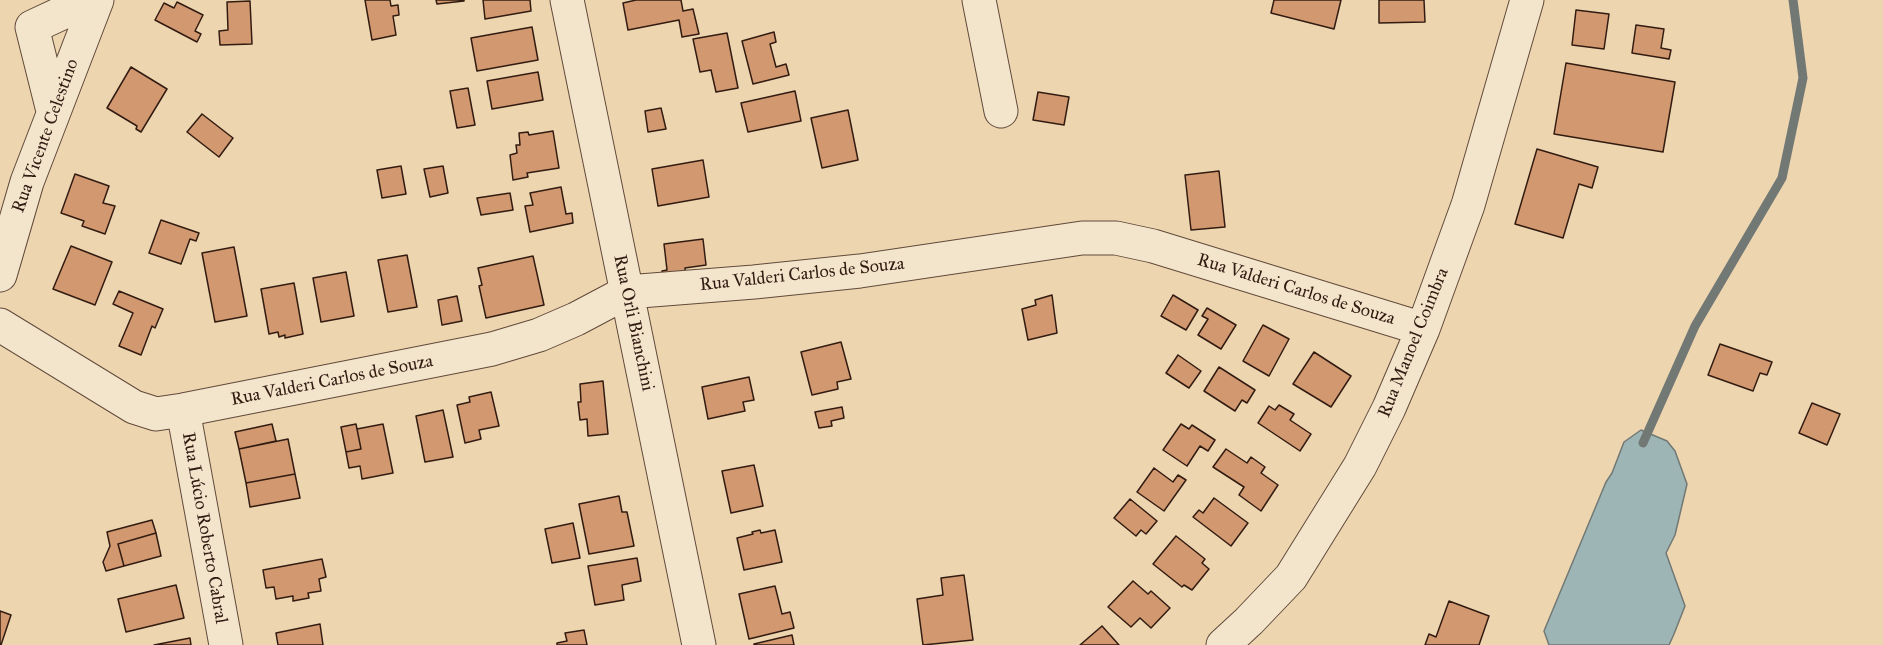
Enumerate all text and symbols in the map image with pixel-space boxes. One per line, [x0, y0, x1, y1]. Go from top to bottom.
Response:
street label: Rua Vicente Celestino [8, 56, 84, 216]
street label: Rua Valderi Carlos de Souza [1194, 250, 1398, 330]
street label: Rua Orli Bianchini [608, 253, 658, 393]
street label: Rua Valderi Carlos de Souza [699, 254, 905, 296]
street label: Rua Manoel Coimbra [1374, 265, 1454, 421]
street label: Rua Valderi Carlos de Souza [229, 351, 435, 411]
street label: Rua Lúcio Roberto Cabral [177, 431, 231, 625]

